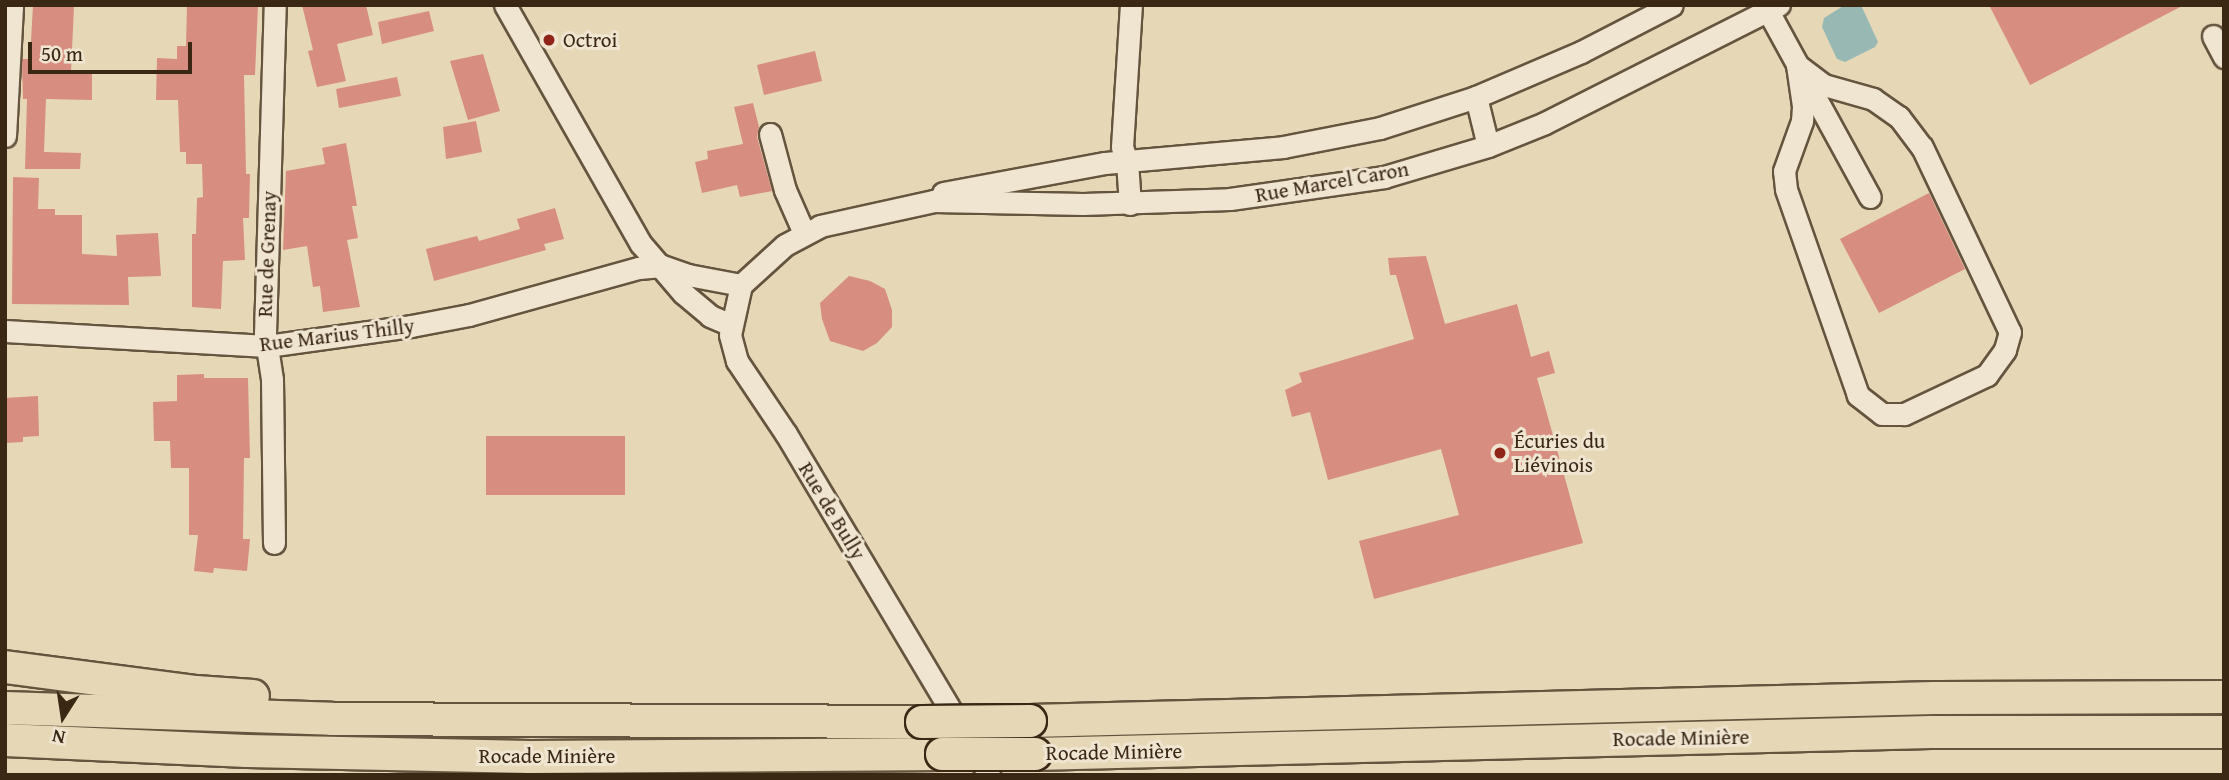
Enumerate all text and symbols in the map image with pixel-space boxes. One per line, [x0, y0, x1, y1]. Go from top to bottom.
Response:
place label: Octroi [563, 27, 617, 53]
scale bar [32, 28, 196, 72]
marker: Octroi [541, 32, 557, 48]
text: 50 m [41, 38, 83, 69]
street label: Rue Marcel Caron [1253, 156, 1411, 208]
street label: Rue de Grenay [252, 190, 282, 318]
street label: Rue Marius Thilly [258, 313, 416, 357]
place label: Écuries du Liévinois [1514, 428, 1605, 478]
marker: Écuries du Liévinois [1492, 445, 1508, 461]
street label: Rue de Bully [793, 458, 871, 564]
north arrow [28, 682, 98, 752]
text: N [50, 723, 68, 753]
street label: Rocade Minière [1613, 724, 1749, 752]
street label: Rocade Minière [1046, 738, 1182, 766]
street label: Rocade Minière [479, 743, 615, 769]

